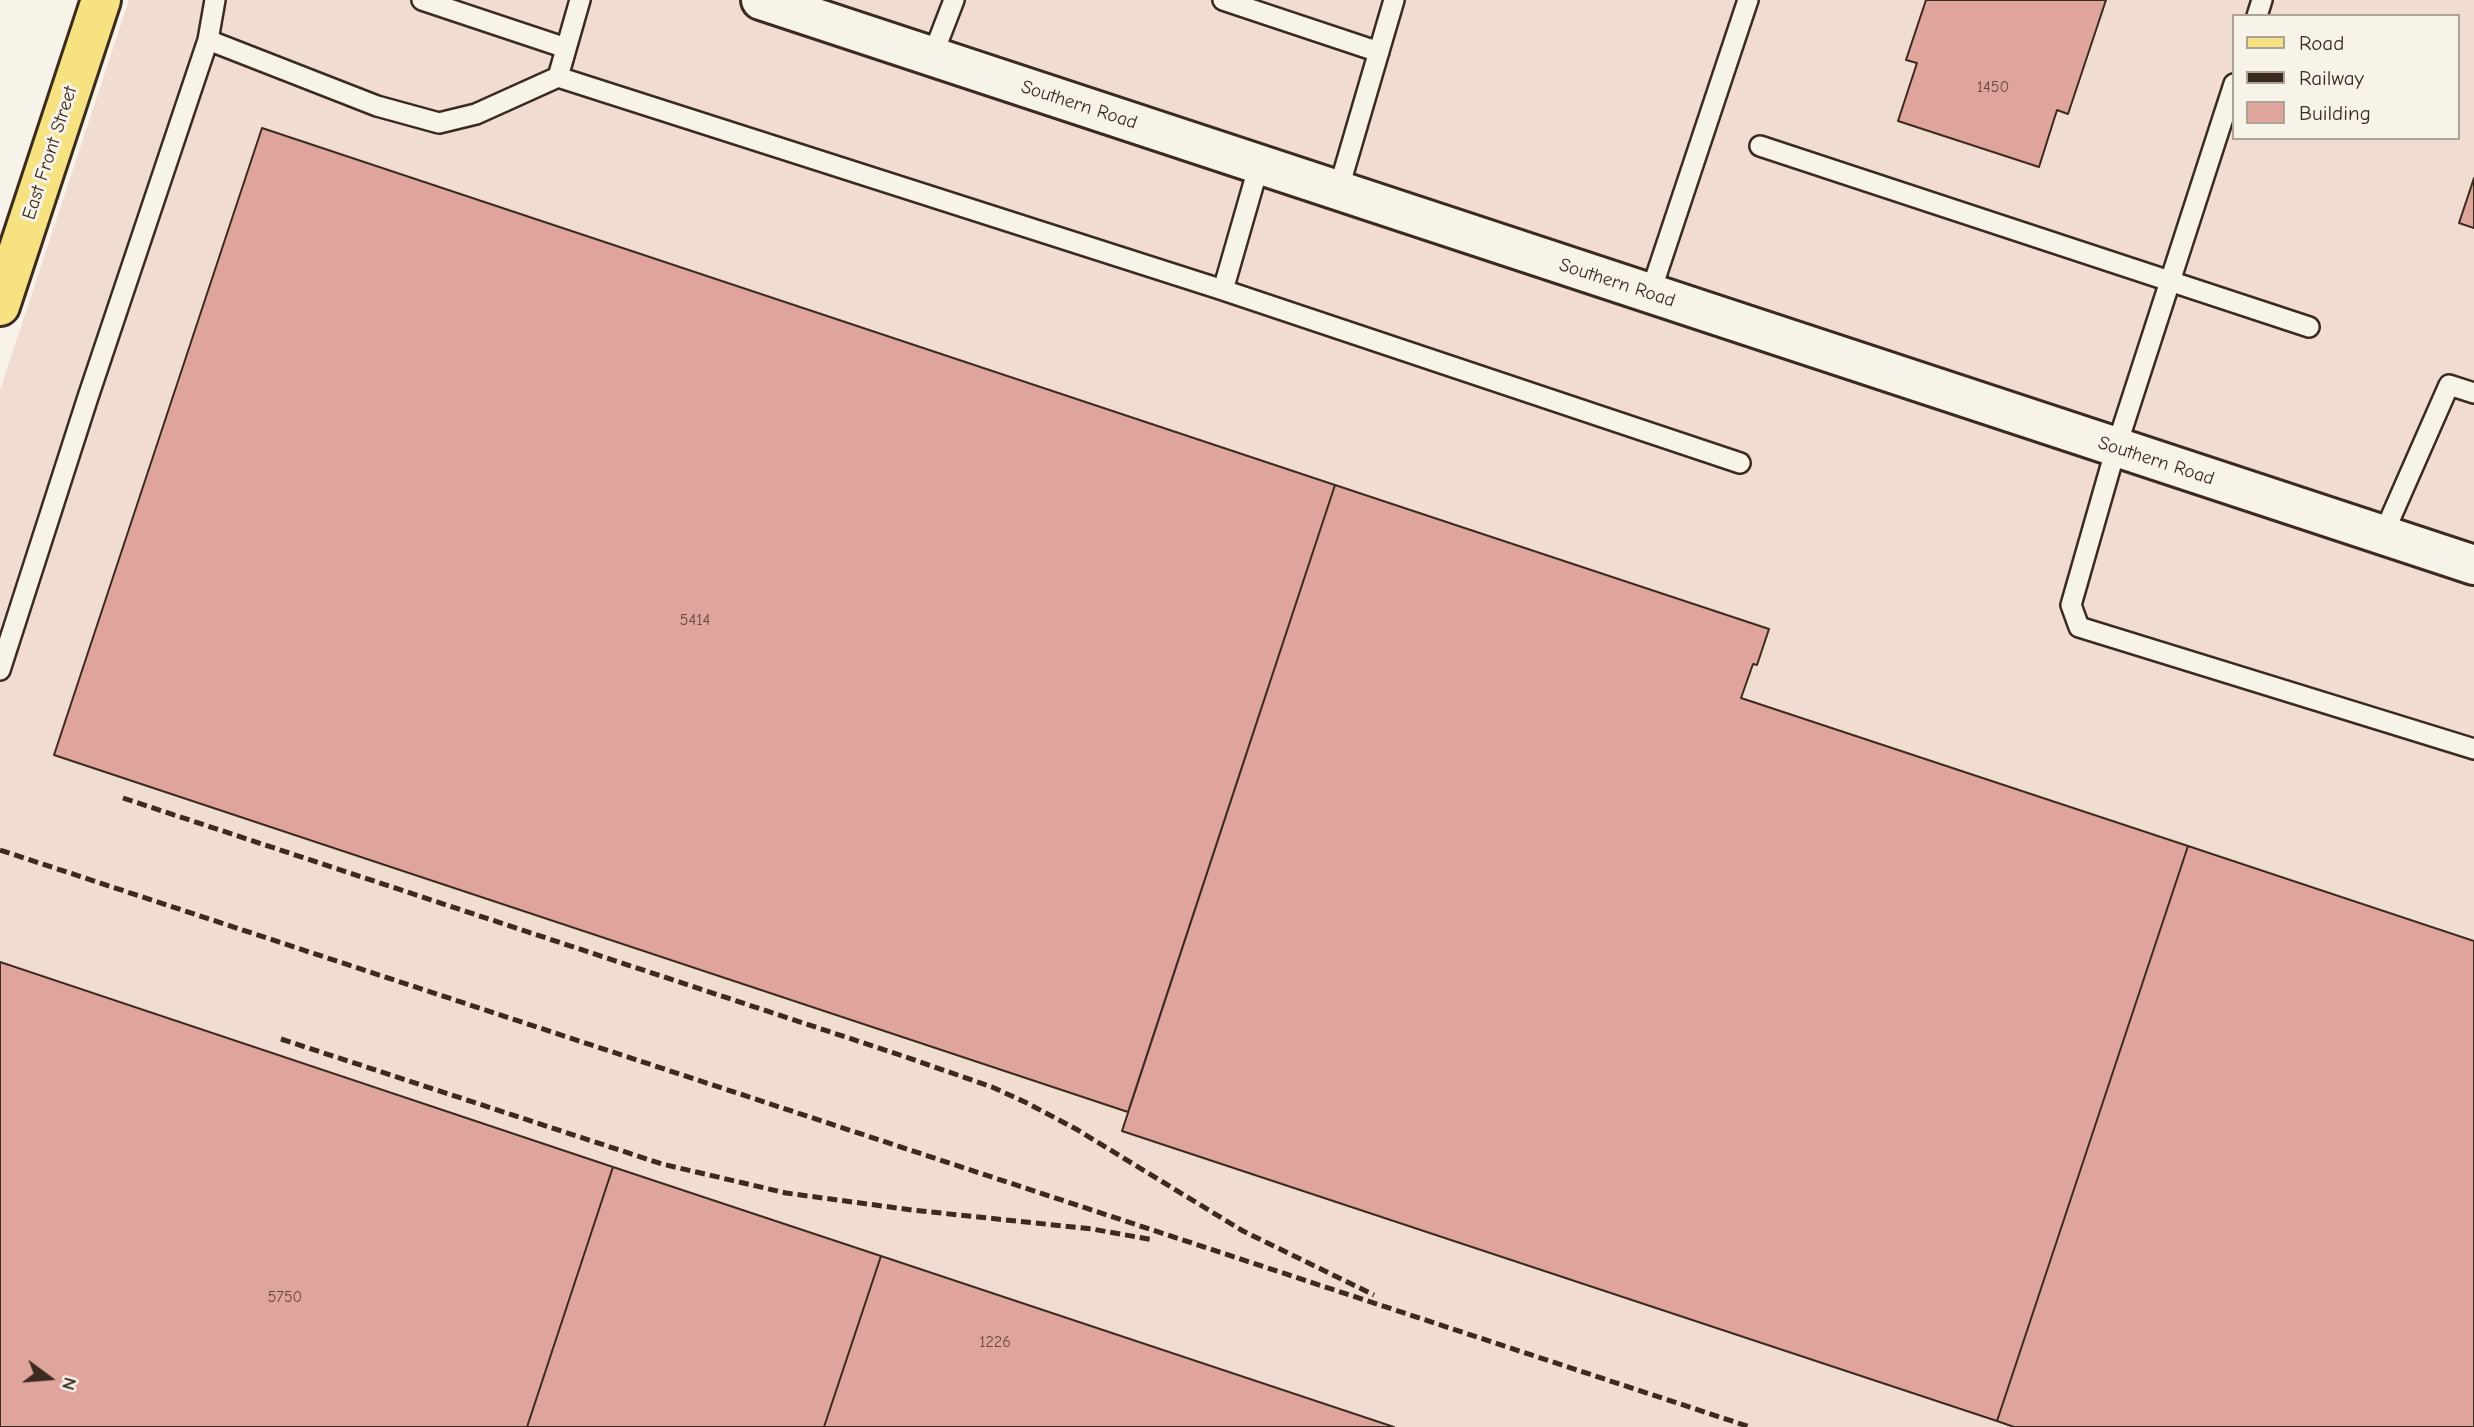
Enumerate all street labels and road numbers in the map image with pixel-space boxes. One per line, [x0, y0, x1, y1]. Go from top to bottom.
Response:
street label: Southern Road [1018, 75, 1140, 135]
street label: East Front Street [18, 83, 82, 223]
street label: Southern Road [1556, 253, 1678, 313]
street label: Southern Road [2095, 431, 2217, 491]

